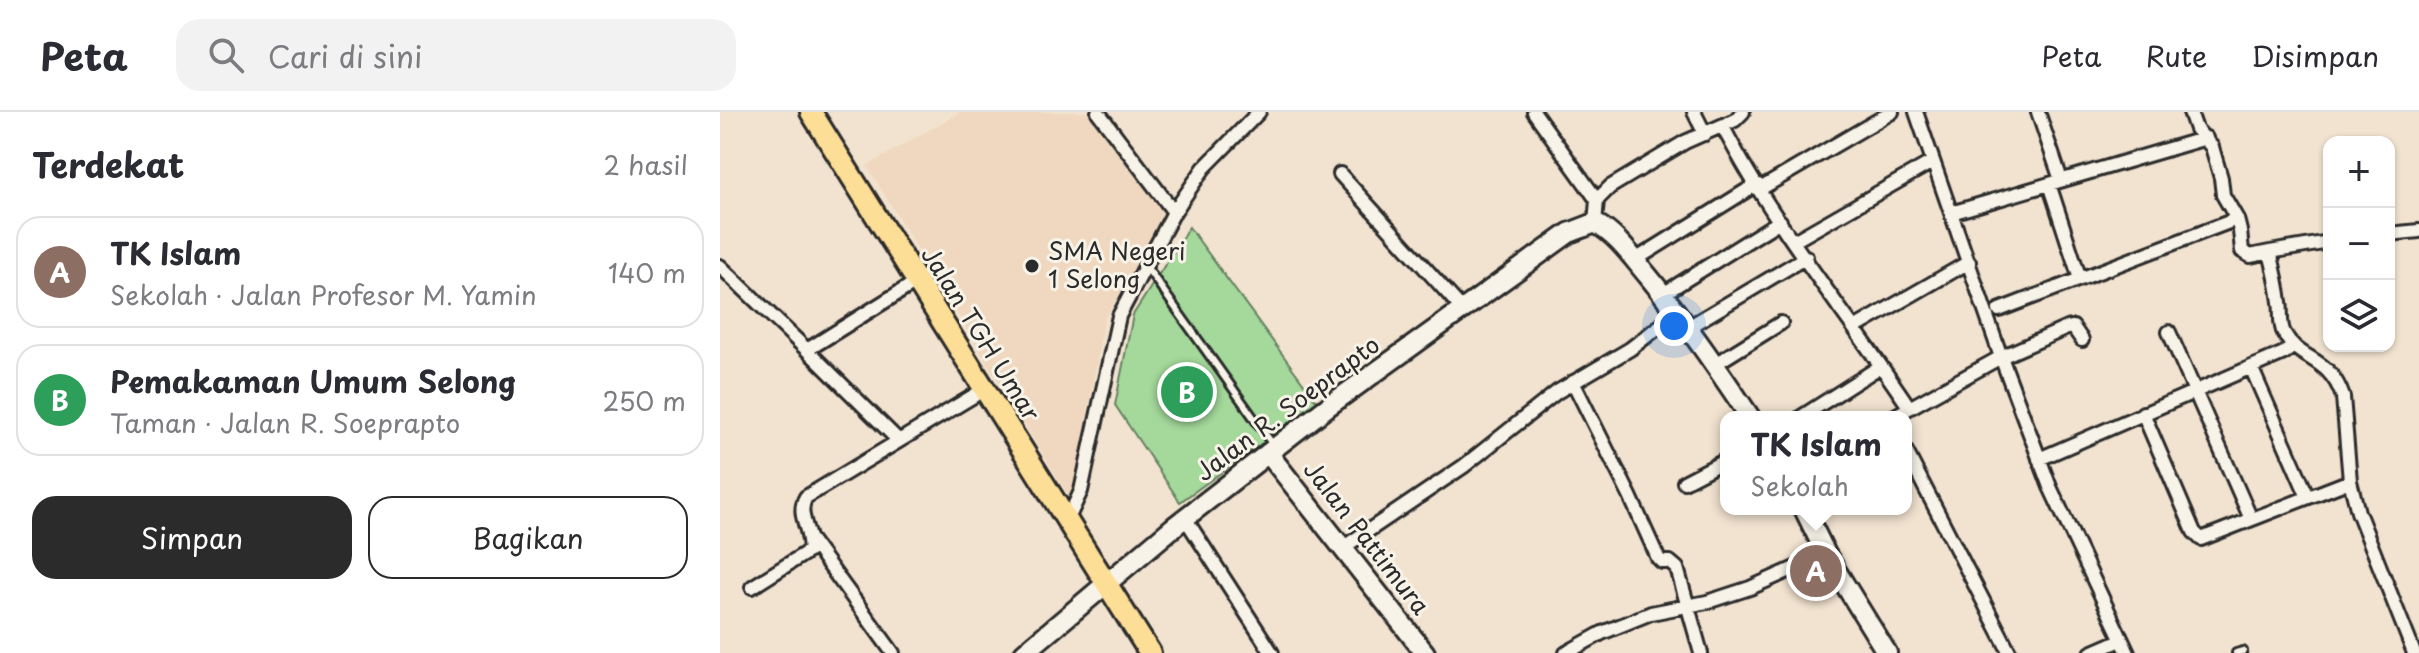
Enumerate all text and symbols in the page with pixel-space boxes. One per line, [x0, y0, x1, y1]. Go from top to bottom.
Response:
search box [176, 19, 736, 91]
text: Peta [40, 27, 128, 84]
icon: search [204, 33, 248, 77]
text: Cari di sini [268, 33, 422, 78]
text: Peta [2041, 34, 2101, 77]
text: Rute [2145, 34, 2207, 77]
text: Disimpan [2251, 34, 2379, 77]
map controls [2323, 136, 2395, 352]
button: + [2323, 136, 2395, 208]
text: Terdekat [32, 138, 184, 190]
text: 2 hasil [603, 145, 688, 184]
button: − [2323, 208, 2395, 280]
text: TK Islam [110, 230, 241, 275]
place label: SMA Negeri 1 Selong [1048, 232, 1186, 296]
street label: Jalan TGH Umar [913, 239, 1050, 427]
text: A [50, 253, 70, 292]
text: 140 m [608, 253, 686, 292]
marker: SMA Negeri 1 Selong [1023, 257, 1041, 275]
text: Sekolah · Jalan Profesor M. Yamin [110, 275, 537, 314]
button: layers [2323, 280, 2395, 352]
your location [1654, 306, 1694, 346]
street label: Jalan R. Soeprapto [1187, 326, 1386, 489]
text: Pemakaman Umum Selong [110, 358, 516, 403]
pin: B [1161, 362, 1213, 422]
text: B [51, 381, 69, 420]
text: 250 m [602, 381, 686, 420]
text: Taman · Jalan R. Soeprapto [110, 403, 460, 442]
popup [1720, 411, 1912, 515]
text: TK Islam [1750, 421, 1882, 466]
street label: Jalan Pattimura [1296, 452, 1440, 622]
text: Sekolah [1750, 466, 1849, 505]
button: Simpan [32, 496, 352, 579]
button: Bagikan [368, 496, 688, 579]
pin: A [1790, 541, 1842, 601]

